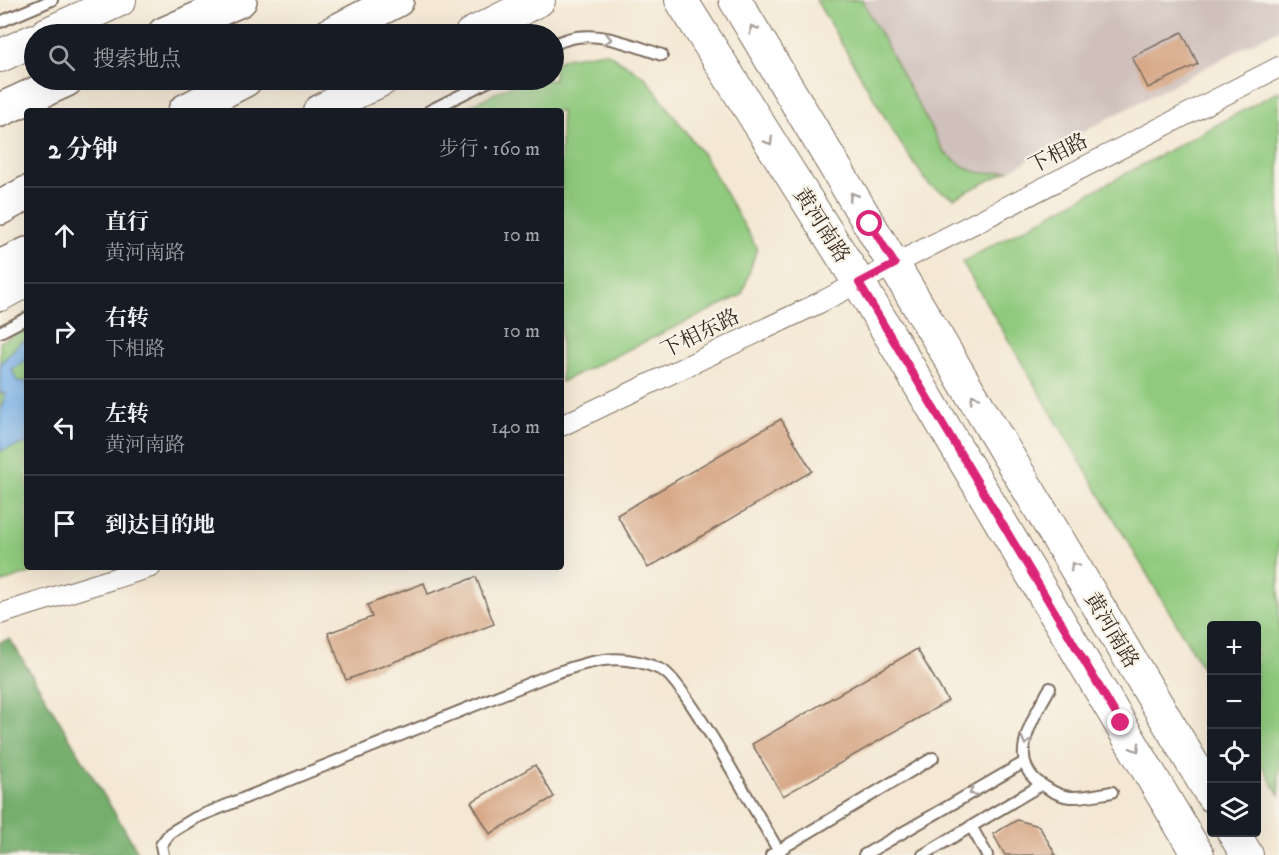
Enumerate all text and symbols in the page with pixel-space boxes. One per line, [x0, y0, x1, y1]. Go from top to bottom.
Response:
search box [24, 24, 564, 90]
one-way arrow [748, 25, 760, 35]
one-way arrow [603, 32, 613, 45]
icon: search [45, 41, 78, 74]
text: 搜索地点 [93, 46, 181, 73]
street label: 下相路 [1024, 128, 1092, 180]
text: 2 分钟 [48, 134, 118, 167]
one-way arrow [761, 135, 773, 145]
text: 步行 · 160 m [439, 137, 540, 162]
street label: 黄河南路 [787, 183, 855, 268]
one-way arrow [849, 192, 861, 202]
text: 直行 [105, 209, 149, 236]
route start [856, 210, 882, 236]
icon: ahead [48, 219, 81, 252]
text: 10 m [503, 223, 540, 248]
text: 黄河南路 [105, 241, 185, 266]
street label: 下相东路 [657, 304, 744, 364]
text: 右转 [105, 305, 149, 332]
icon: right [48, 315, 81, 348]
text: 10 m [503, 319, 540, 344]
text: 下相路 [105, 337, 165, 362]
one-way arrow [970, 394, 982, 404]
text: 左转 [105, 401, 149, 428]
icon: left [48, 411, 81, 444]
text: 140 m [491, 415, 540, 440]
text: 黄河南路 [105, 433, 185, 458]
icon: arrive [48, 507, 81, 540]
text: 到达目的地 [105, 512, 215, 539]
one-way arrow [1069, 562, 1081, 572]
street label: 黄河南路 [1078, 588, 1144, 673]
map controls [1207, 621, 1261, 837]
button: + [1207, 621, 1261, 675]
button: − [1207, 675, 1261, 729]
route end [1107, 709, 1133, 735]
button: locate [1207, 729, 1261, 783]
one-way arrow [1020, 736, 1033, 746]
one-way arrow [1129, 742, 1140, 752]
button: layers [1207, 783, 1261, 837]
one-way arrow [969, 785, 979, 797]

